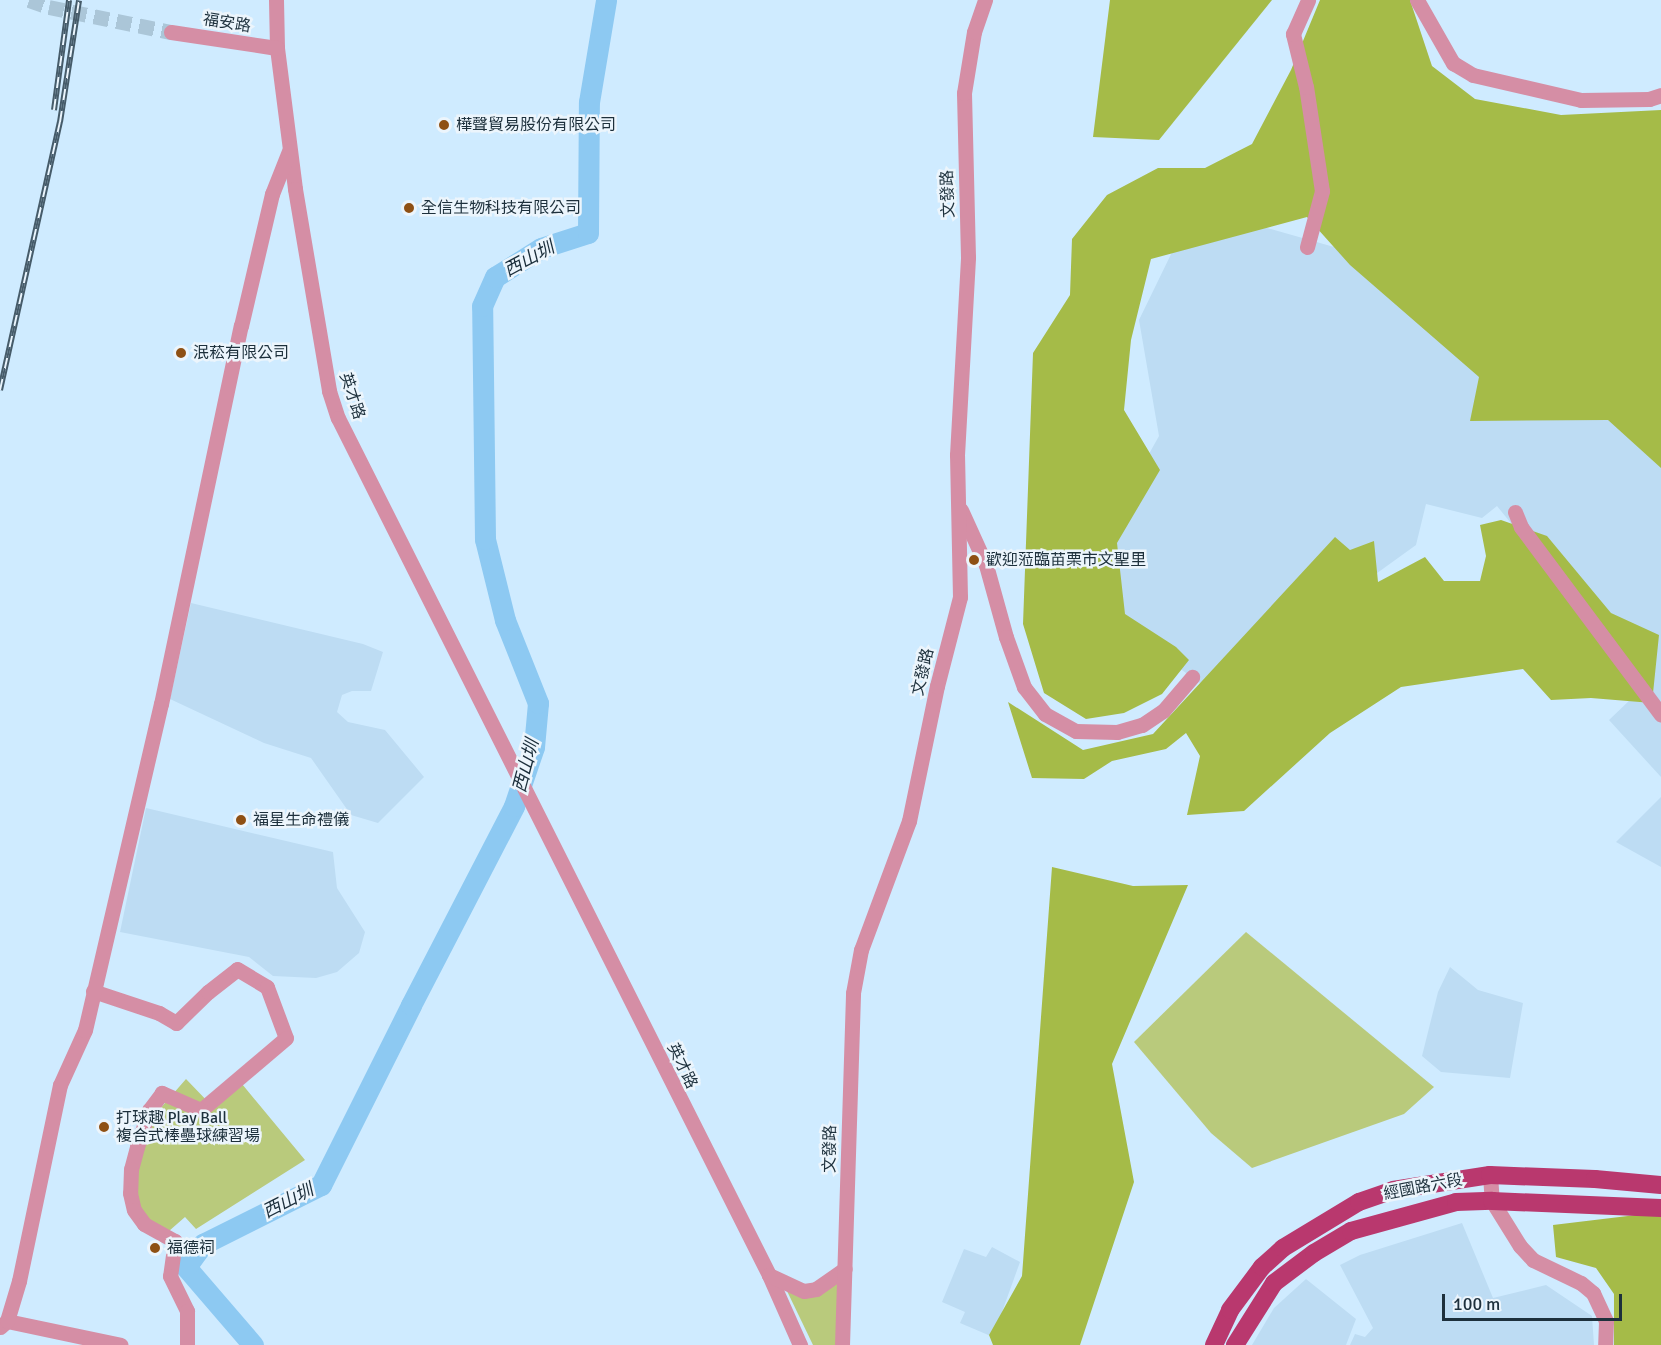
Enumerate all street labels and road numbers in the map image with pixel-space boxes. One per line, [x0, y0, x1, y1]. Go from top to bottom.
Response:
street label: 福安路 [202, 10, 252, 36]
street label: 文發路 [938, 170, 958, 218]
street label: 英才路 [335, 370, 369, 422]
street label: 文發路 [908, 646, 938, 698]
street label: 英才路 [663, 1040, 701, 1092]
street label: 文發路 [820, 1125, 840, 1173]
street label: 經國路六段 [1382, 1170, 1464, 1204]

